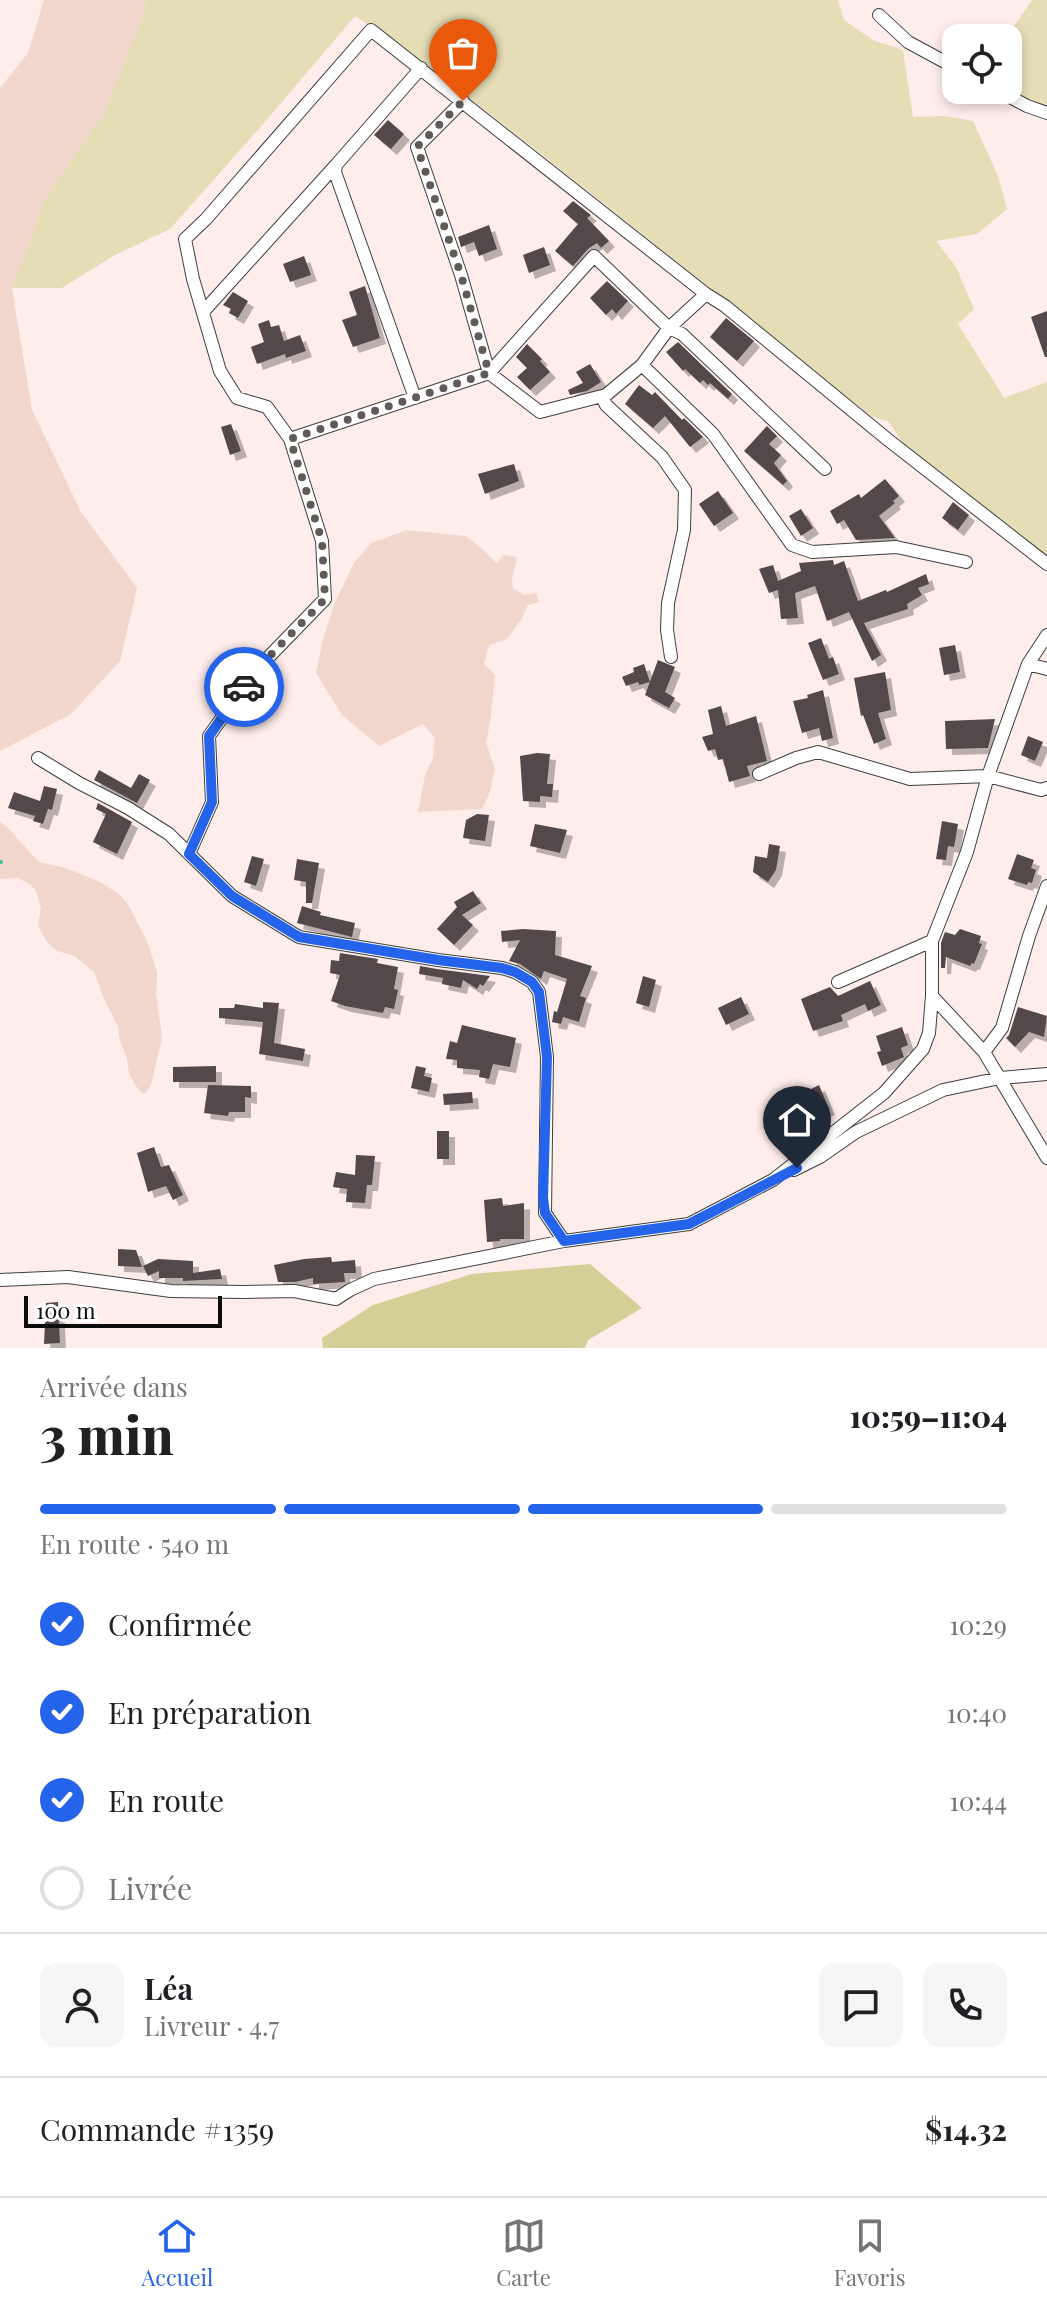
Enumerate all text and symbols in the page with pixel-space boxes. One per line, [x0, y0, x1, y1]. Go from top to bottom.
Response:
pin [429, 19, 497, 101]
map controls [942, 24, 1022, 104]
button: locate [942, 24, 1022, 104]
icon: bag [441, 31, 485, 75]
courier [204, 647, 284, 727]
icon: car [222, 665, 266, 709]
pin [763, 1086, 831, 1168]
icon: home [775, 1098, 819, 1142]
scale bar [24, 1292, 222, 1328]
text: 100 m [36, 1295, 96, 1325]
text: Arrivée dans [40, 1369, 188, 1404]
text: 10:59–11:04 [849, 1396, 1007, 1436]
text: 3 min [40, 1399, 174, 1468]
text: En route · 540 m [40, 1526, 229, 1561]
icon: check [40, 1602, 84, 1646]
text: Confirmée [108, 1604, 252, 1644]
text: 10:29 [949, 1607, 1007, 1642]
icon: check [40, 1690, 84, 1734]
text: En préparation [108, 1692, 311, 1732]
text: 10:40 [946, 1695, 1007, 1730]
icon: check [40, 1778, 84, 1822]
text: En route [108, 1780, 224, 1820]
text: 10:44 [949, 1783, 1007, 1818]
text: Livrée [108, 1868, 192, 1908]
button: person [40, 1963, 124, 2047]
button: chat [819, 1963, 903, 2047]
button: phone [923, 1963, 1007, 2047]
text: Léa [144, 1968, 193, 2008]
text: Livreur · 4.7 [144, 2008, 279, 2043]
text: Commande #1359 [40, 2109, 274, 2149]
text: $14.32 [925, 2109, 1007, 2149]
tab: Accueil [141, 2214, 213, 2292]
tab: Carte [496, 2214, 551, 2292]
tab: Favoris [834, 2214, 906, 2292]

